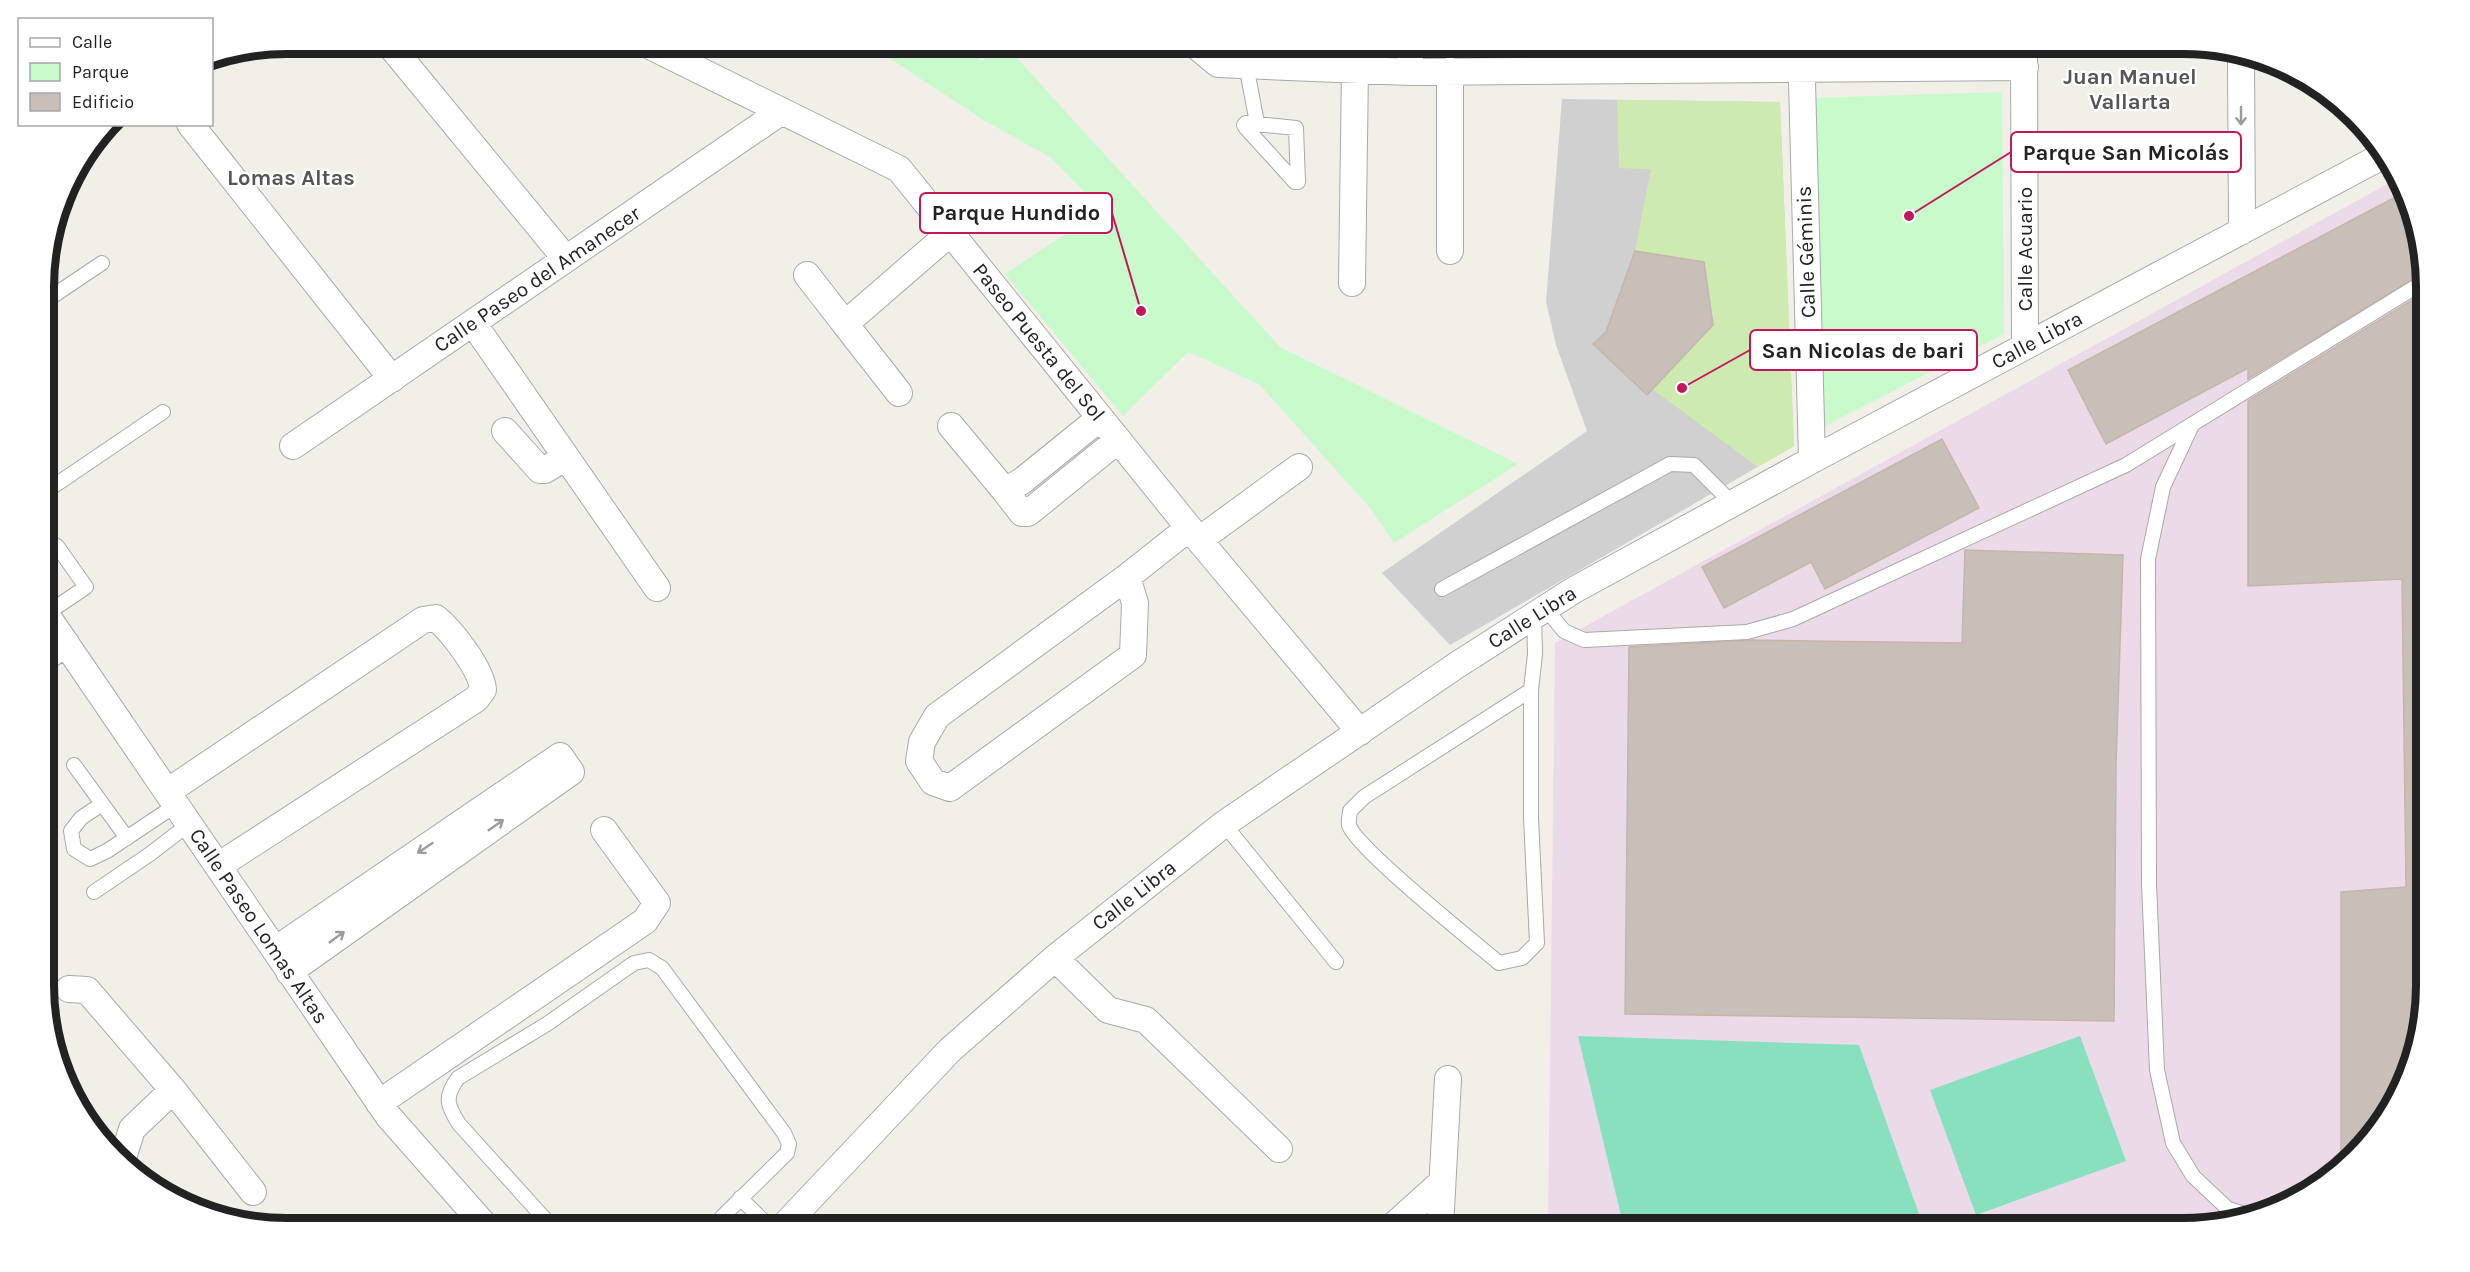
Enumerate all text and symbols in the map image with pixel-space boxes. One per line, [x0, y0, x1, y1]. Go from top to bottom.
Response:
legend [18, 18, 213, 126]
text: Calle [72, 31, 112, 53]
text: Parque [72, 61, 129, 83]
district label: Juan Manuel Vallarta [2063, 64, 2197, 115]
text: Edificio [72, 91, 134, 113]
one-way arrow [2236, 105, 2247, 125]
callout: Parque San Micolás [2011, 132, 2241, 172]
text: Parque San Micolás [2023, 140, 2229, 166]
district label: Lomas Altas [227, 165, 355, 191]
street label: Calle Géminis [1792, 186, 1820, 318]
street label: Calle Acuario [2013, 187, 2037, 311]
callout: Parque Hundido [920, 193, 1112, 233]
text: Parque Hundido [932, 200, 1100, 226]
street label: Calle Paseo del Amanecer [429, 201, 645, 357]
street label: Paseo Puesta del Sol [968, 258, 1110, 426]
street label: Calle Libra [1987, 306, 2087, 374]
callout: San Nicolas de bari [1750, 330, 1977, 370]
text: San Nicolas de bari [1762, 338, 1964, 364]
street label: Calle Libra [1483, 580, 1581, 654]
one-way arrow [488, 819, 504, 831]
street label: Calle Paseo Lomas Altas [185, 824, 333, 1028]
one-way arrow [417, 842, 434, 854]
street label: Calle Libra [1087, 855, 1181, 935]
one-way arrow [328, 931, 344, 943]

